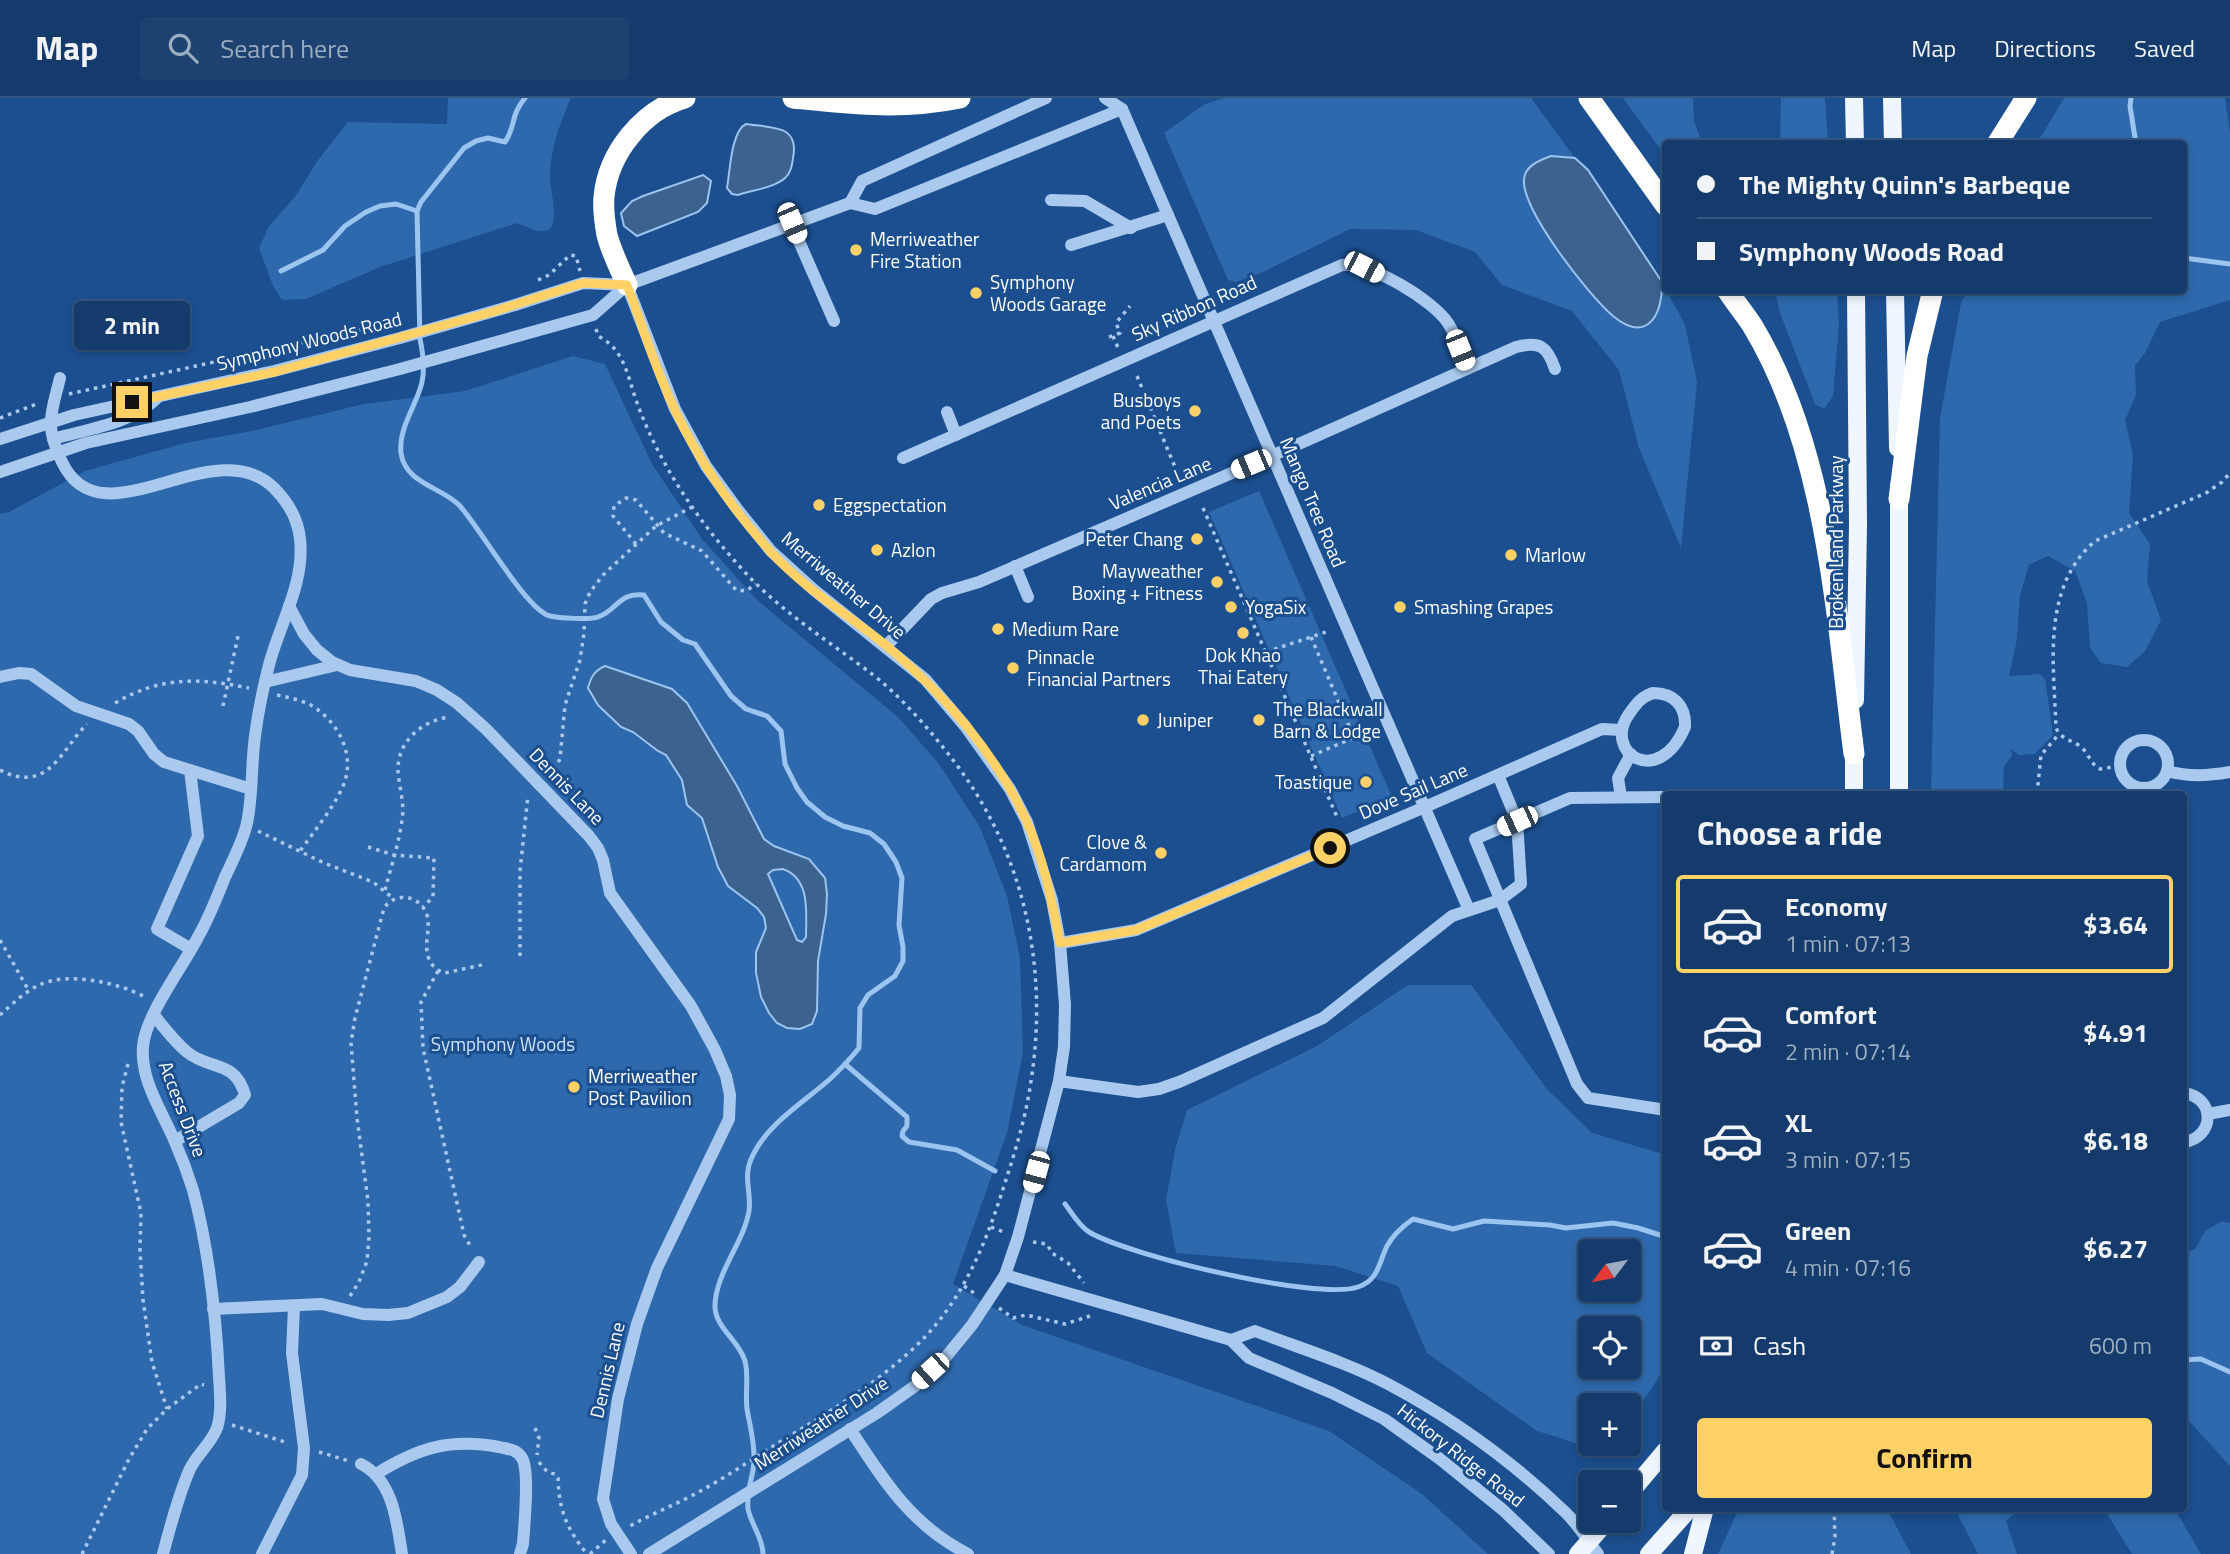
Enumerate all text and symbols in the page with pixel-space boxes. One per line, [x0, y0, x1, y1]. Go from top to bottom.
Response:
search box [140, 17, 630, 80]
text: Map [35, 23, 98, 73]
icon: search [164, 29, 202, 67]
text: Search here [220, 29, 349, 68]
text: Map [1911, 30, 1956, 66]
text: Directions [1994, 30, 2096, 66]
text: Saved [2134, 30, 2195, 66]
text: The Mighty Quinn's Barbeque [1739, 165, 2070, 204]
car [775, 200, 810, 246]
place label: Merriweather Fire Station [870, 224, 980, 275]
text: Symphony Woods Road [1739, 232, 2004, 271]
marker: Merriweather Fire Station [848, 242, 864, 258]
car [1341, 248, 1388, 286]
place label: Symphony Woods Garage [990, 267, 1106, 318]
street label: Sky Ribbon Road [1127, 267, 1261, 348]
marker: Symphony Woods Garage [968, 285, 984, 301]
callout: 2 min [74, 300, 190, 350]
street label: Symphony Woods Road [213, 304, 404, 378]
text: 2 min [104, 308, 160, 343]
car [1443, 327, 1478, 373]
place label: Busboys and Poets [1101, 385, 1181, 436]
route end [116, 386, 148, 418]
marker: Busboys and Poets [1187, 403, 1203, 419]
street label: Mango Tree Road [1273, 432, 1354, 571]
car [1228, 446, 1275, 482]
street label: Valencia Lane [1104, 448, 1216, 517]
street label: Broken Land Parkway [1821, 455, 1850, 629]
place label: Eggspectation [833, 490, 947, 519]
marker: Eggspectation [811, 497, 827, 513]
street label: Merriweather Drive [776, 524, 913, 646]
place label: Peter Chang [1085, 524, 1183, 553]
marker: Peter Chang [1189, 531, 1205, 547]
place label: Azlon [891, 535, 936, 564]
place label: Marlow [1525, 540, 1586, 569]
marker: Azlon [869, 542, 885, 558]
marker: Marlow [1503, 547, 1519, 563]
place label: Mayweather Boxing + Fitness [1071, 556, 1203, 607]
marker: Mayweather Boxing + Fitness [1209, 574, 1225, 590]
place label: YogaSix [1245, 592, 1307, 621]
place label: Smashing Grapes [1414, 592, 1553, 621]
marker: YogaSix [1223, 599, 1239, 615]
marker: Smashing Grapes [1392, 599, 1408, 615]
place label: Medium Rare [1012, 614, 1119, 643]
marker: Medium Rare [990, 621, 1006, 637]
marker: Dok Khao Thai Eatery [1235, 625, 1251, 641]
place label: Dok Khao Thai Eatery [1198, 640, 1288, 691]
place label: Pinnacle Financial Partners [1027, 642, 1171, 693]
marker: Pinnacle Financial Partners [1005, 660, 1021, 676]
place label: The Blackwall Barn & Lodge [1273, 694, 1383, 745]
place label: Juniper [1157, 705, 1214, 734]
marker: Juniper [1135, 712, 1151, 728]
marker: The Blackwall Barn & Lodge [1251, 712, 1267, 728]
street label: Dennis Lane [523, 740, 612, 831]
street label: Dove Sail Lane [1354, 755, 1472, 827]
place label: Toastique [1275, 767, 1352, 796]
marker: Toastique [1358, 774, 1374, 790]
car [1494, 803, 1541, 839]
text: Choose a ride [1697, 809, 1882, 857]
place label: Clove & Cardamom [1059, 827, 1147, 878]
route start [1314, 832, 1346, 864]
marker: Clove & Cardamom [1153, 845, 1169, 861]
text: Economy [1785, 887, 1887, 926]
icon: car [1701, 893, 1764, 956]
text: $3.64 [2083, 905, 2148, 944]
text: 1 min · 07:13 [1785, 926, 1911, 961]
text: Comfort [1785, 995, 1877, 1034]
icon: car [1701, 1001, 1764, 1064]
text: $4.91 [2083, 1013, 2148, 1052]
park label: Symphony Woods [431, 1029, 575, 1058]
text: 2 min · 07:14 [1785, 1034, 1911, 1069]
street label: Access Drive [152, 1057, 215, 1161]
place label: Merriweather Post Pavilion [588, 1061, 698, 1112]
marker: Merriweather Post Pavilion [566, 1079, 582, 1095]
text: XL [1785, 1103, 1812, 1142]
icon: car [1701, 1109, 1764, 1172]
text: $6.18 [2083, 1121, 2148, 1160]
text: 3 min · 07:15 [1785, 1142, 1911, 1177]
car [1021, 1149, 1052, 1195]
text: Green [1785, 1211, 1851, 1250]
icon: car [1701, 1217, 1764, 1280]
text: $6.27 [2083, 1229, 2148, 1268]
north arrow [1578, 1239, 1642, 1302]
map controls [1578, 1239, 1641, 1533]
text: 4 min · 07:16 [1785, 1250, 1911, 1285]
button: locate [1578, 1316, 1641, 1379]
street label: Dennis Lane [581, 1319, 632, 1421]
text: Cash [1753, 1326, 1806, 1365]
icon: cash [1697, 1327, 1735, 1365]
text: 600 m [2089, 1328, 2152, 1363]
car [908, 1349, 953, 1393]
street label: Merriweather Drive [748, 1368, 894, 1477]
button: + [1578, 1393, 1641, 1456]
street label: Hickory Ridge Road [1391, 1396, 1531, 1514]
button: Confirm [1697, 1418, 2152, 1498]
button: − [1578, 1470, 1641, 1533]

